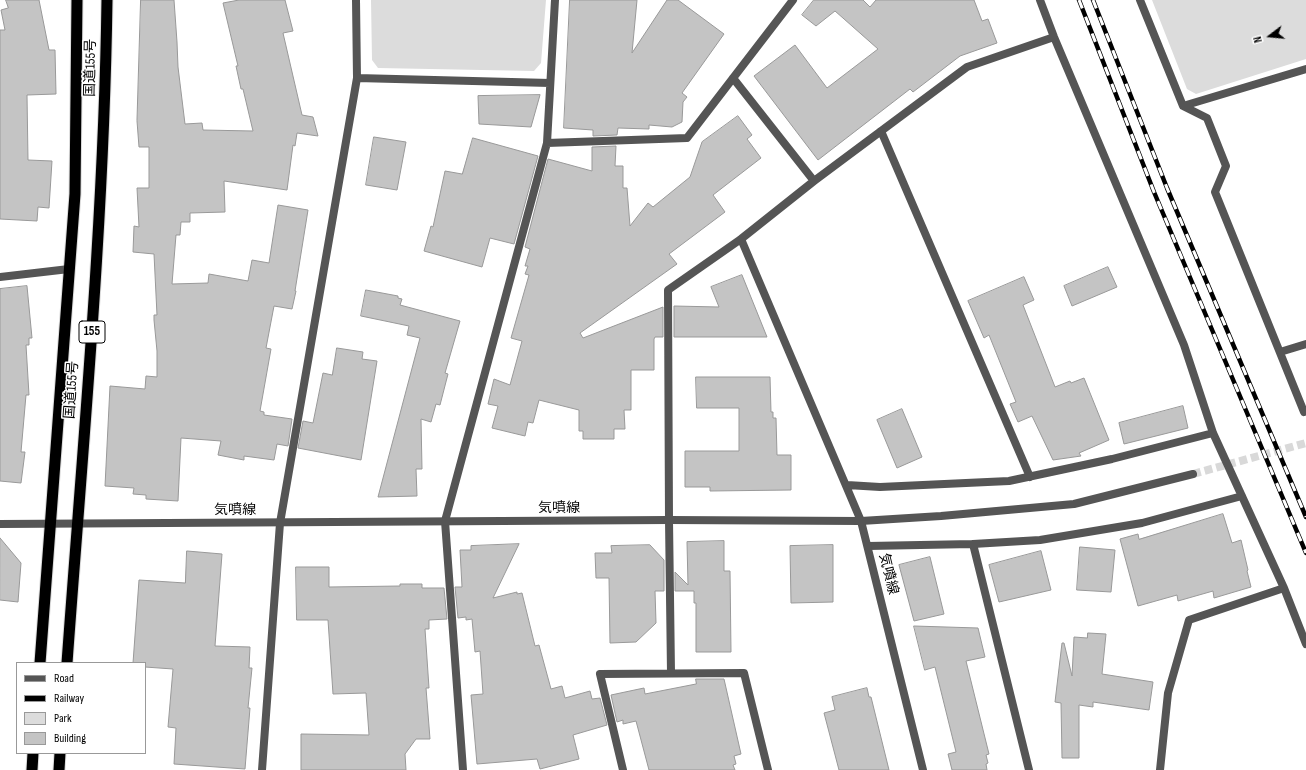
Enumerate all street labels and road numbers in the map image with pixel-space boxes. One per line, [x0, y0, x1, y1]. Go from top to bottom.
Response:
street label: 国道155号 [82, 39, 100, 97]
road number: 155 [79, 321, 105, 343]
street label: 国道155号 [62, 360, 82, 420]
street label: 気噴線 [538, 500, 580, 516]
street label: 気噴線 [214, 502, 256, 518]
street label: 気噴線 [875, 552, 901, 596]

